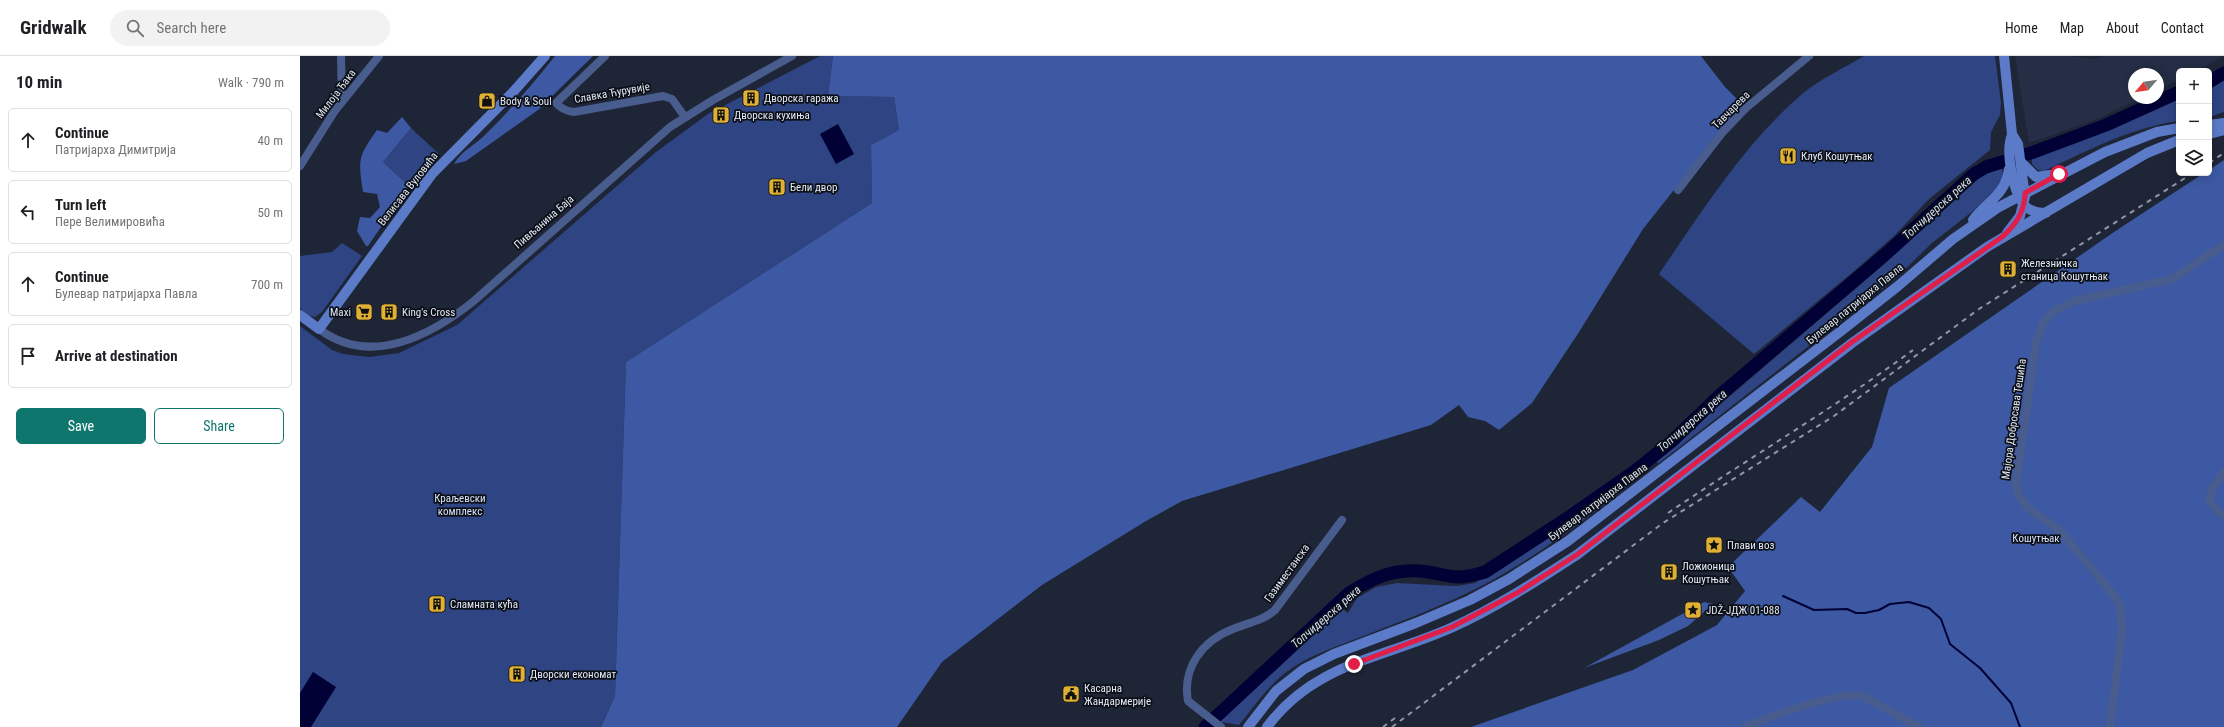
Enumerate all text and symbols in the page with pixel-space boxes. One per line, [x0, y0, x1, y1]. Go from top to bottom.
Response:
search box [110, 10, 390, 46]
text: Gridwalk [20, 16, 86, 39]
icon: search [124, 17, 146, 39]
text: Search here [156, 19, 226, 37]
text: Home [2005, 20, 2038, 36]
text: Map [2060, 20, 2084, 36]
text: About [2106, 20, 2139, 36]
text: Contact [2161, 20, 2204, 36]
street label: Милоја Ђака [313, 67, 359, 121]
north arrow [2128, 68, 2164, 104]
map controls [2176, 68, 2212, 176]
button: + [2176, 68, 2212, 104]
text: 10 min [16, 72, 62, 92]
text: Walk · 790 m [218, 75, 284, 90]
street label: Славка Ћурувије [573, 80, 651, 106]
building icon: Дворска гаража [741, 88, 761, 108]
street label: Тавчарева [1709, 88, 1753, 132]
shop icon: Body & Soul [477, 91, 497, 111]
place label: Дворска гаража [764, 92, 839, 105]
place label: Body & Soul [500, 95, 552, 108]
button: − [2176, 104, 2212, 140]
building icon: Дворска кухиња [711, 105, 731, 125]
place label: Дворска кухиња [734, 109, 810, 122]
text: Continue [55, 124, 109, 142]
icon: ahead [17, 129, 39, 151]
text: 40 m [257, 133, 283, 148]
button: layers [2176, 140, 2212, 176]
text: Патријарха Димитрија [55, 142, 176, 157]
restaurant icon: Клуб Кошутњак [1778, 146, 1798, 166]
street label: Велисава Вуловића [375, 150, 441, 228]
place label: Клуб Кошутњак [1801, 150, 1873, 163]
route start [2050, 165, 2068, 183]
water label: Топчидерска река [1900, 173, 1974, 243]
building icon: Бели двор [767, 177, 787, 197]
place label: Бели двор [790, 181, 837, 194]
street label: Пивљанина Баја [511, 193, 577, 251]
text: Turn left [55, 196, 106, 214]
icon: left [17, 201, 39, 223]
text: 50 m [257, 205, 283, 220]
text: Пере Велимировића [55, 214, 165, 229]
place label: Железничка станица Кошутњак [2021, 257, 2109, 283]
building icon: Железничка станица Кошутњак [1998, 259, 2018, 279]
street label: Булевар патријарха Павла [1804, 261, 1906, 347]
text: Continue [55, 268, 109, 286]
icon: ahead [17, 273, 39, 295]
text: 700 m [251, 277, 283, 292]
text: Булевар патријарха Павла [55, 286, 198, 301]
supermarket icon: Maxi [354, 302, 374, 322]
building icon: King's Cross [379, 302, 399, 322]
place label: Maxi [330, 306, 351, 319]
place label: King's Cross [402, 306, 455, 319]
icon: arrive [17, 345, 39, 367]
text: Arrive at destination [55, 347, 178, 365]
street label: Мајора Добросава Тешића [1999, 358, 2029, 480]
water label: Топчидерска река [1654, 387, 1730, 455]
button: Save [16, 408, 146, 444]
button: Share [154, 408, 284, 444]
street label: Булевар патријарха Павла [1546, 461, 1650, 543]
park label: Краљевски комплекс [434, 492, 486, 518]
park label: Кошутњак [2012, 532, 2060, 545]
place icon: Плави воз [1704, 535, 1724, 555]
place label: Плави воз [1727, 539, 1774, 552]
street label: Газиместанска [1262, 541, 1312, 605]
place label: Ложионица Кошутњак [1682, 560, 1735, 586]
building icon: Ложионица Кошутњак [1659, 562, 1679, 582]
water label: Топчидерска река [1288, 583, 1364, 651]
building icon: Сламната кућа [427, 594, 447, 614]
place label: Сламната кућа [450, 598, 518, 611]
place icon: JDŽ-JДЖ 01-088 [1683, 600, 1703, 620]
place label: JDŽ-JДЖ 01-088 [1706, 604, 1780, 617]
route end [1345, 655, 1363, 673]
building icon: Дворски економат [507, 664, 527, 684]
place label: Дворски економат [530, 668, 616, 681]
place label: Касарна Жандармерије [1084, 682, 1151, 708]
public building icon: Касарна Жандармерије [1061, 684, 1081, 704]

